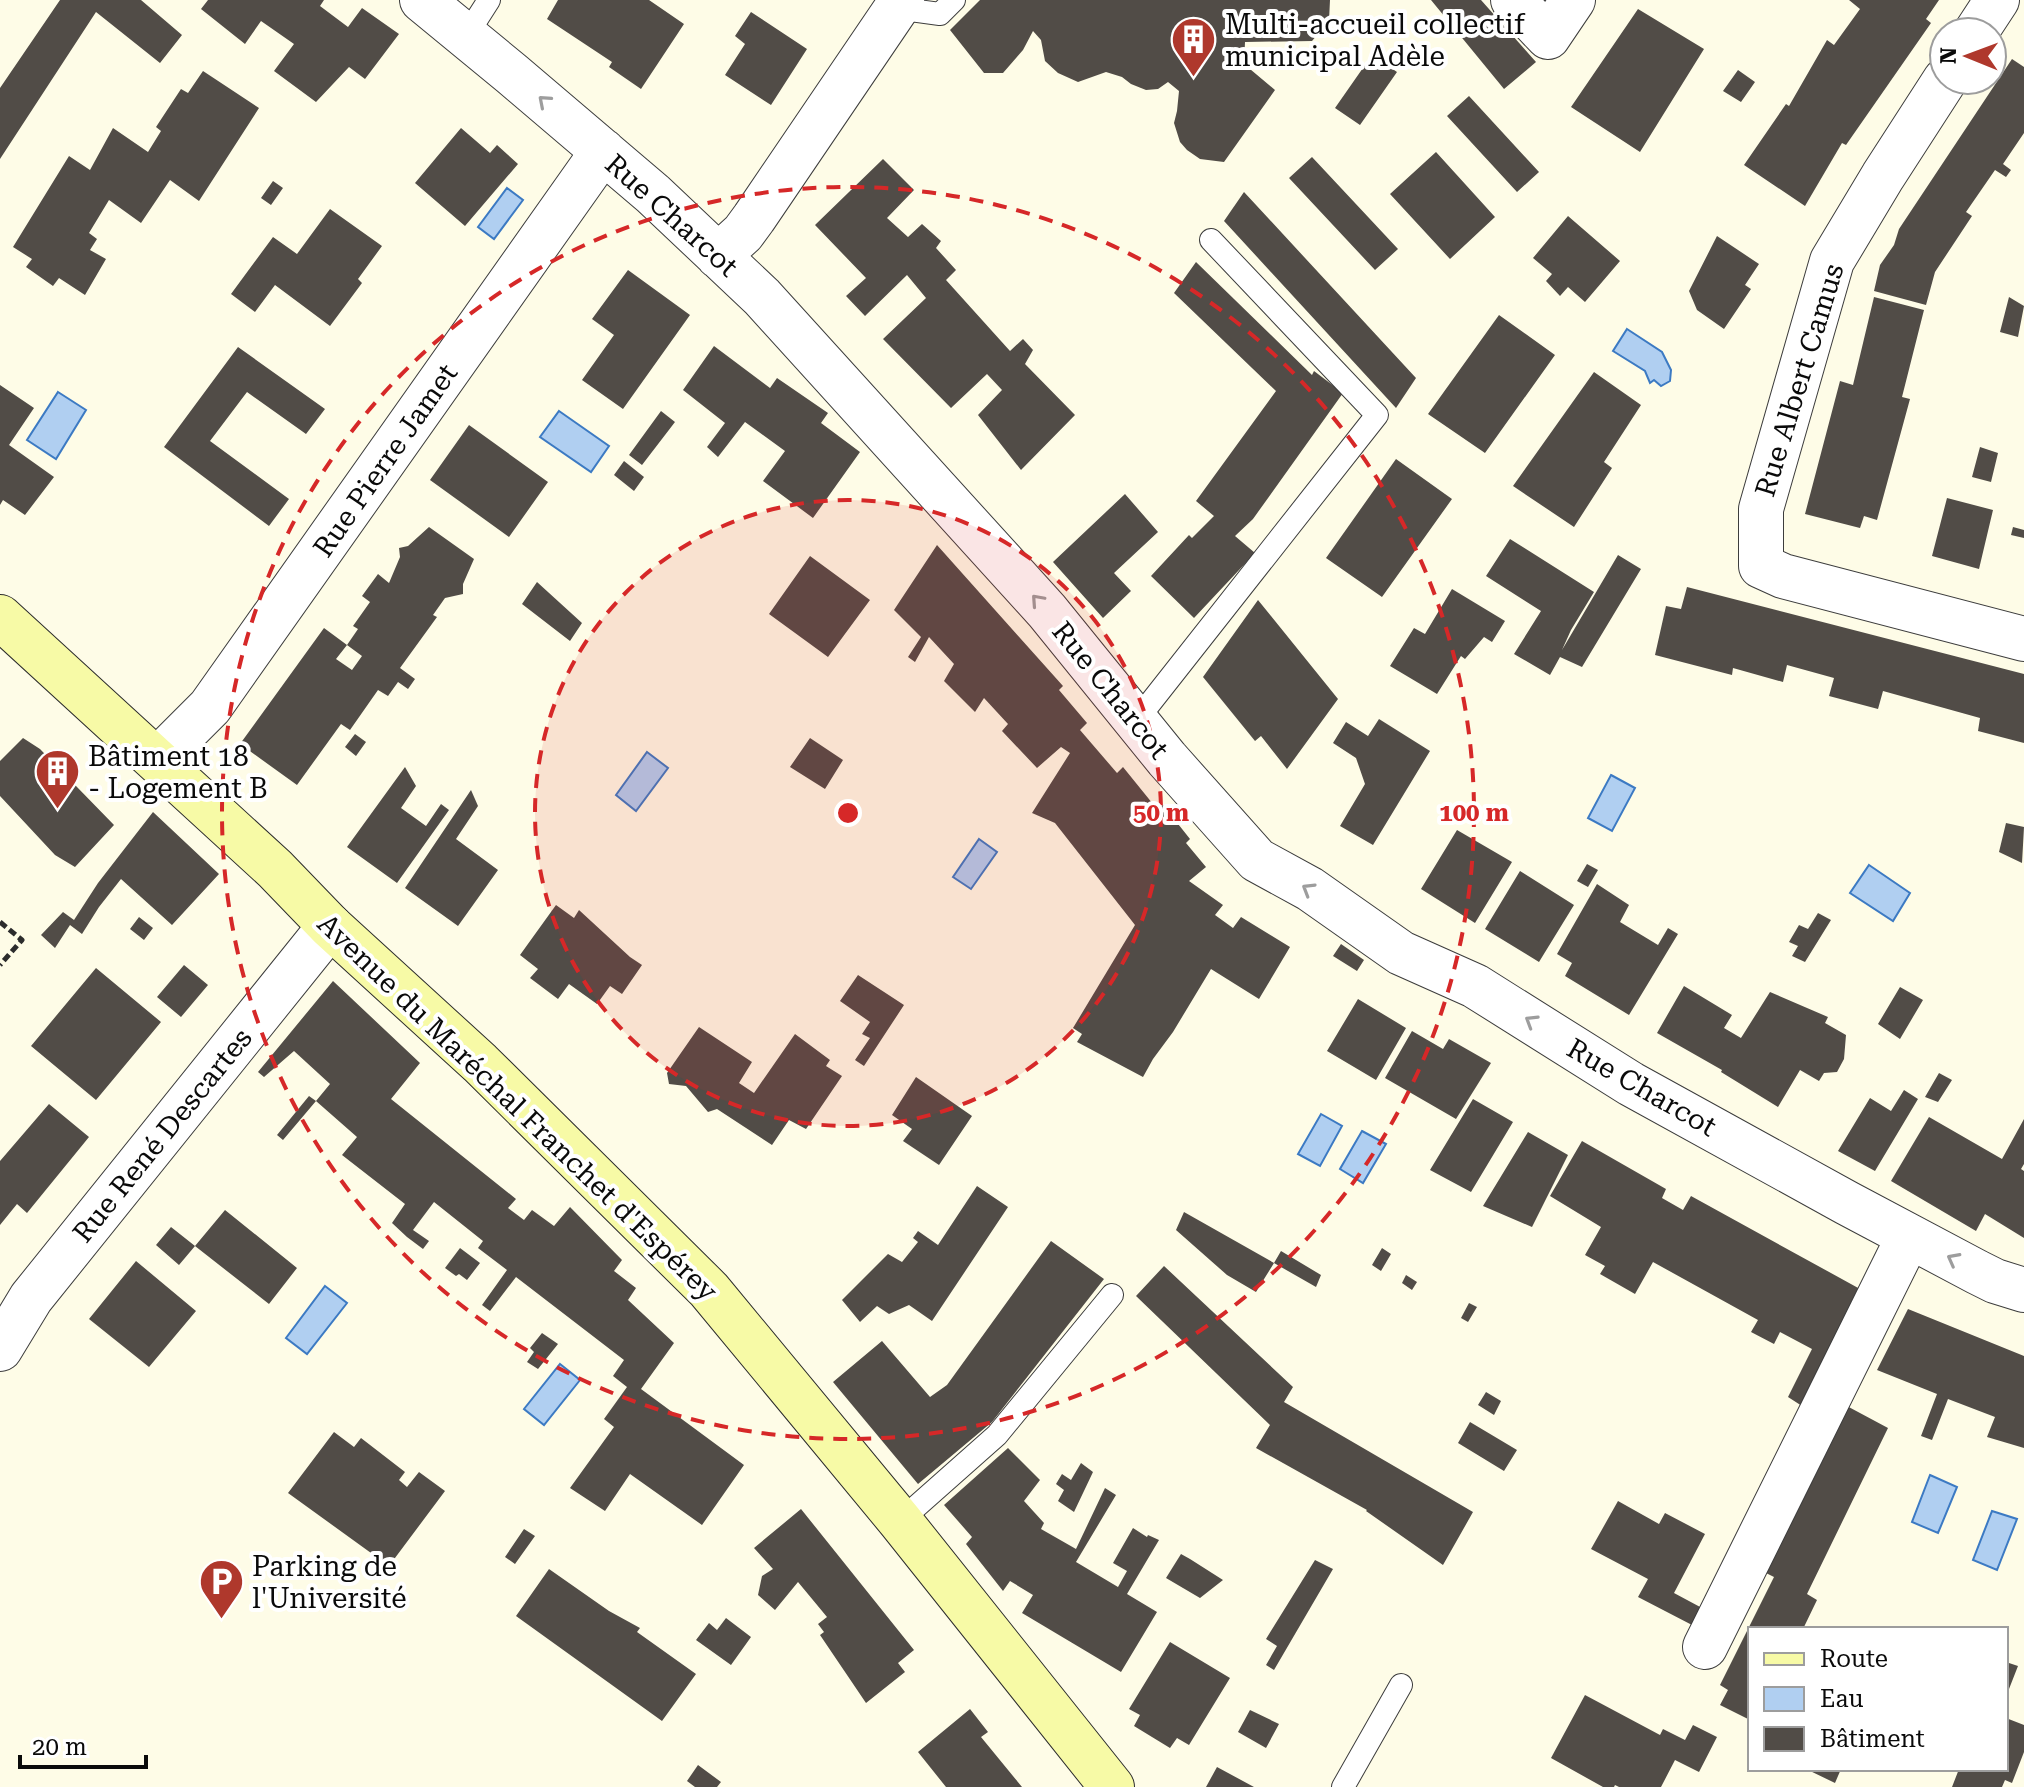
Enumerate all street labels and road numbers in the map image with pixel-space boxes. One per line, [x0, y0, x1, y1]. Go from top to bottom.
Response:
street label: Rue Charcot [599, 147, 745, 283]
street label: Rue Albert Camus [1748, 260, 1851, 501]
street label: Rue Pierre Jamet [306, 357, 464, 563]
street label: Rue Charcot [1045, 615, 1176, 765]
street label: Avenue du Maréchal Franchet d'Espérey [311, 907, 725, 1308]
street label: Rue René Descartes [66, 1022, 259, 1249]
street label: Rue Charcot [1561, 1031, 1722, 1143]

